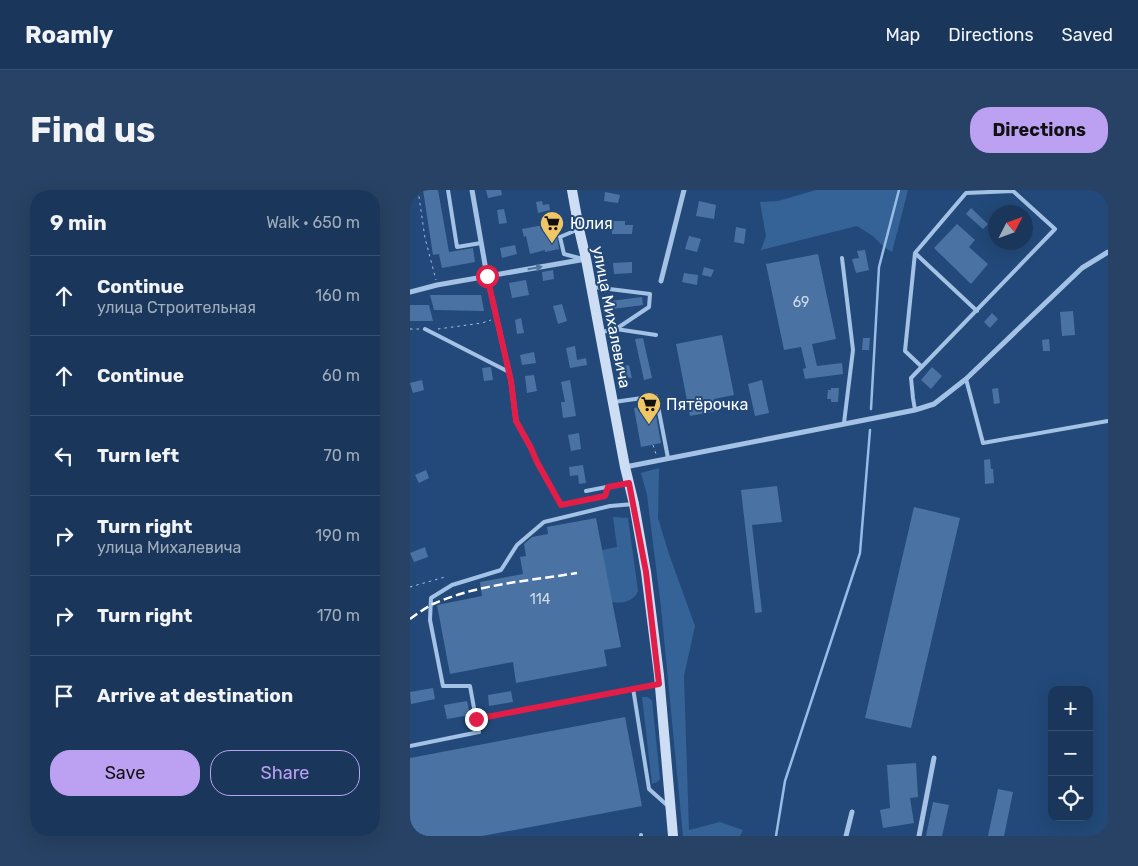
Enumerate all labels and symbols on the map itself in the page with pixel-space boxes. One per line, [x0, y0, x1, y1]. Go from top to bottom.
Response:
north arrow [988, 205, 1033, 250]
supermarket icon: Юлия [539, 210, 565, 244]
place label: Юлия [570, 214, 613, 233]
street label: улица Михалевича [588, 244, 635, 390]
one-way arrow [527, 263, 543, 271]
route start [476, 265, 499, 288]
house number: 69 [793, 294, 809, 311]
supermarket icon: Пятёрочка [636, 391, 662, 425]
place label: Пятёрочка [666, 395, 748, 414]
house number: 114 [530, 591, 551, 608]
route end [465, 708, 488, 731]

